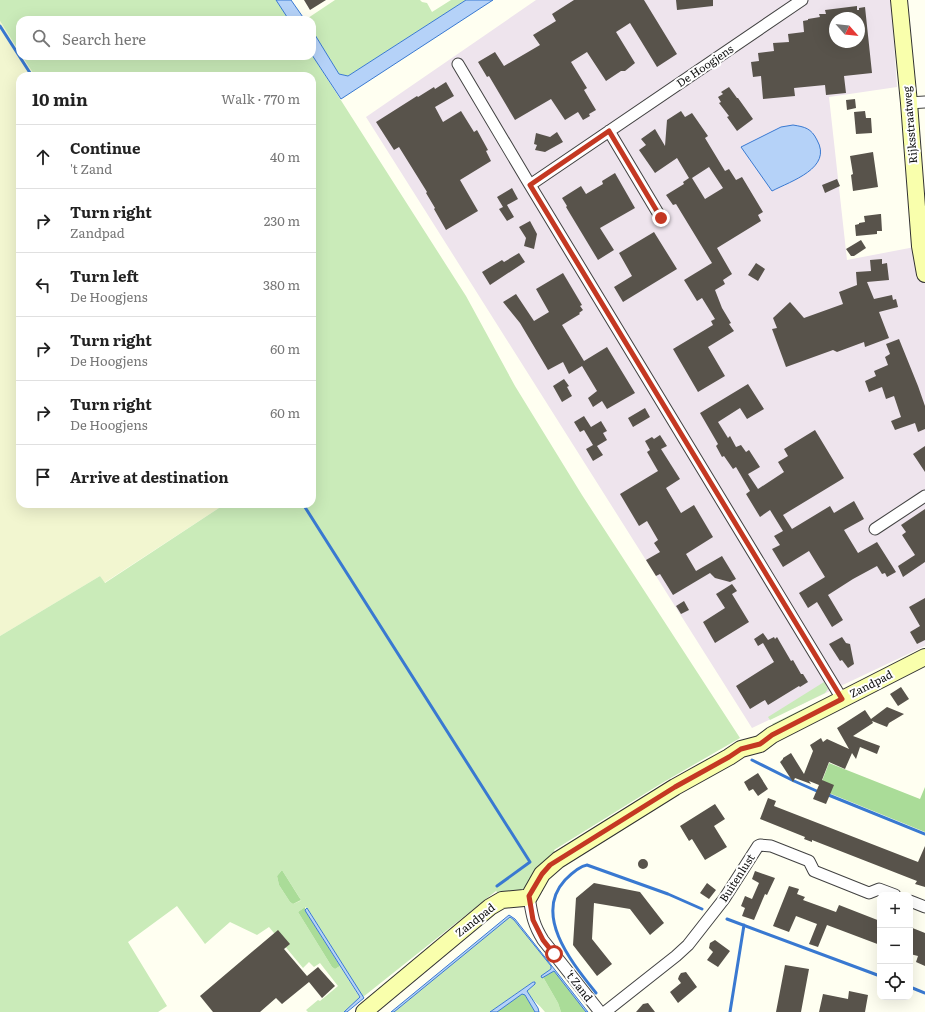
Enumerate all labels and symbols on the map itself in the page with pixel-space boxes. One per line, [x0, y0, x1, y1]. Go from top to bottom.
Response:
north arrow [829, 12, 865, 48]
street label: De Hoogjens [673, 40, 736, 90]
street label: Rijksstraatweg [898, 85, 920, 164]
route end [652, 209, 670, 227]
street label: Zandpad [846, 665, 895, 701]
street label: Buitenlust [715, 850, 758, 905]
street label: Zandpad [451, 898, 498, 940]
route start [545, 945, 563, 963]
street label: 't Zand [562, 966, 597, 1005]

